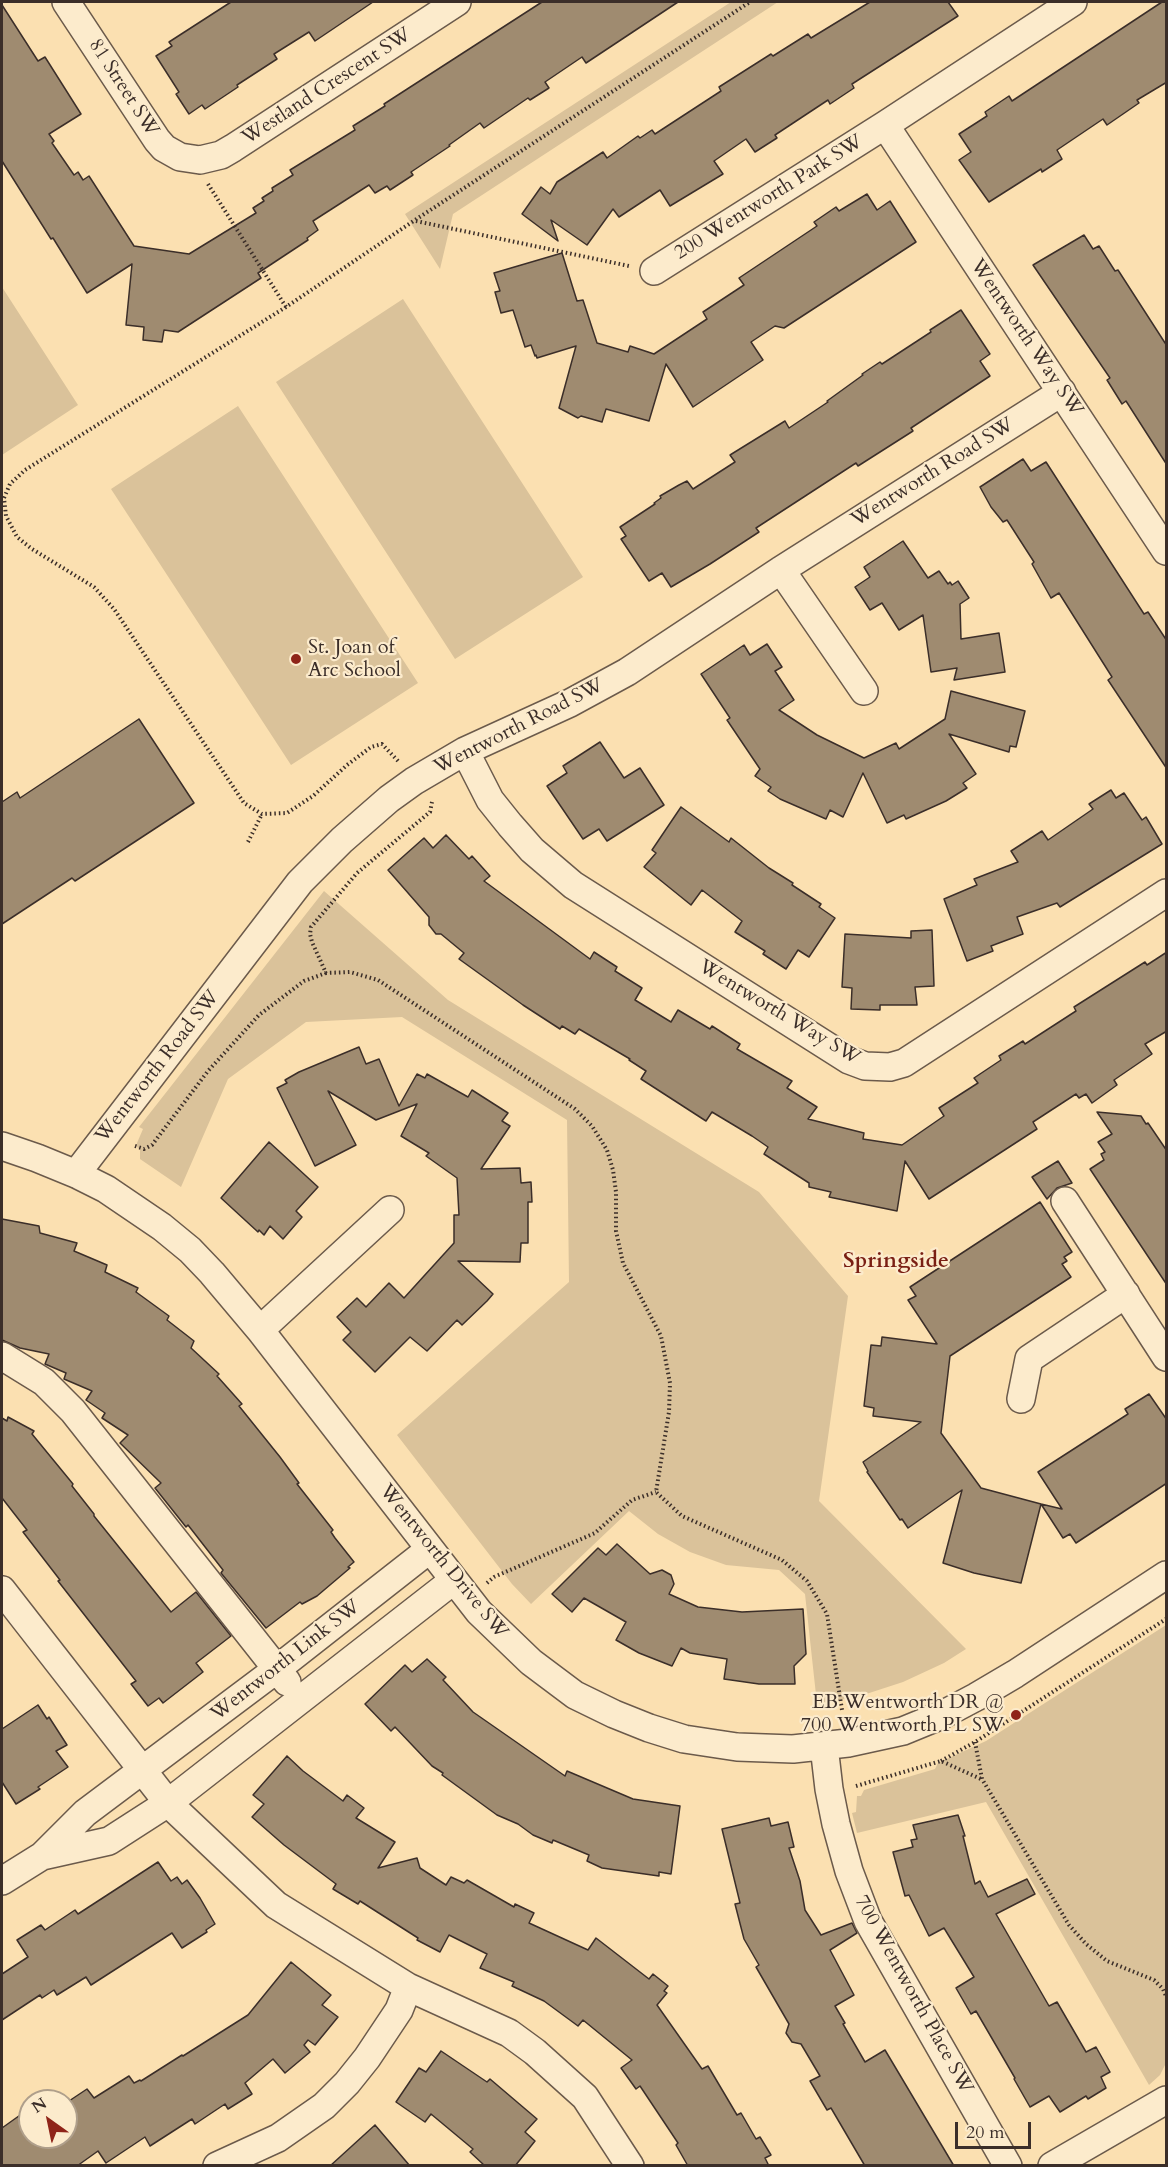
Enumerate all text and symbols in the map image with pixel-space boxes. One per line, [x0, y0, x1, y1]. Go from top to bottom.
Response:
street label: Westland Crescent SW [238, 23, 416, 151]
street label: 81 Street SW [83, 35, 163, 141]
street label: 200 Wentworth Park SW [670, 130, 868, 266]
street label: Wentworth Way SW [964, 255, 1088, 421]
street label: Wentworth Road SW [847, 413, 1019, 533]
place label: St. Joan of Arc School [308, 636, 401, 683]
marker: St. Joan of Arc School [289, 652, 303, 666]
street label: Wentworth Road SW [430, 674, 608, 780]
street label: Wentworth Way SW [694, 955, 864, 1071]
street label: Wentworth Road SW [91, 986, 225, 1148]
district label: Springside [843, 1249, 949, 1275]
street label: Wentworth Drive SW [373, 1480, 513, 1644]
street label: Wentworth Link SW [207, 1595, 365, 1727]
place label: EB Wentworth DR @ 700 Wentworth PL SW [801, 1691, 1004, 1738]
marker: EB Wentworth DR @ 700 Wentworth PL SW [1009, 1708, 1023, 1722]
street label: 700 Wentworth Place SW [848, 1892, 978, 2098]
north arrow [18, 2089, 78, 2149]
text: N [27, 2093, 51, 2119]
scale bar [958, 2110, 1034, 2148]
text: 20 m [966, 2120, 1005, 2145]

